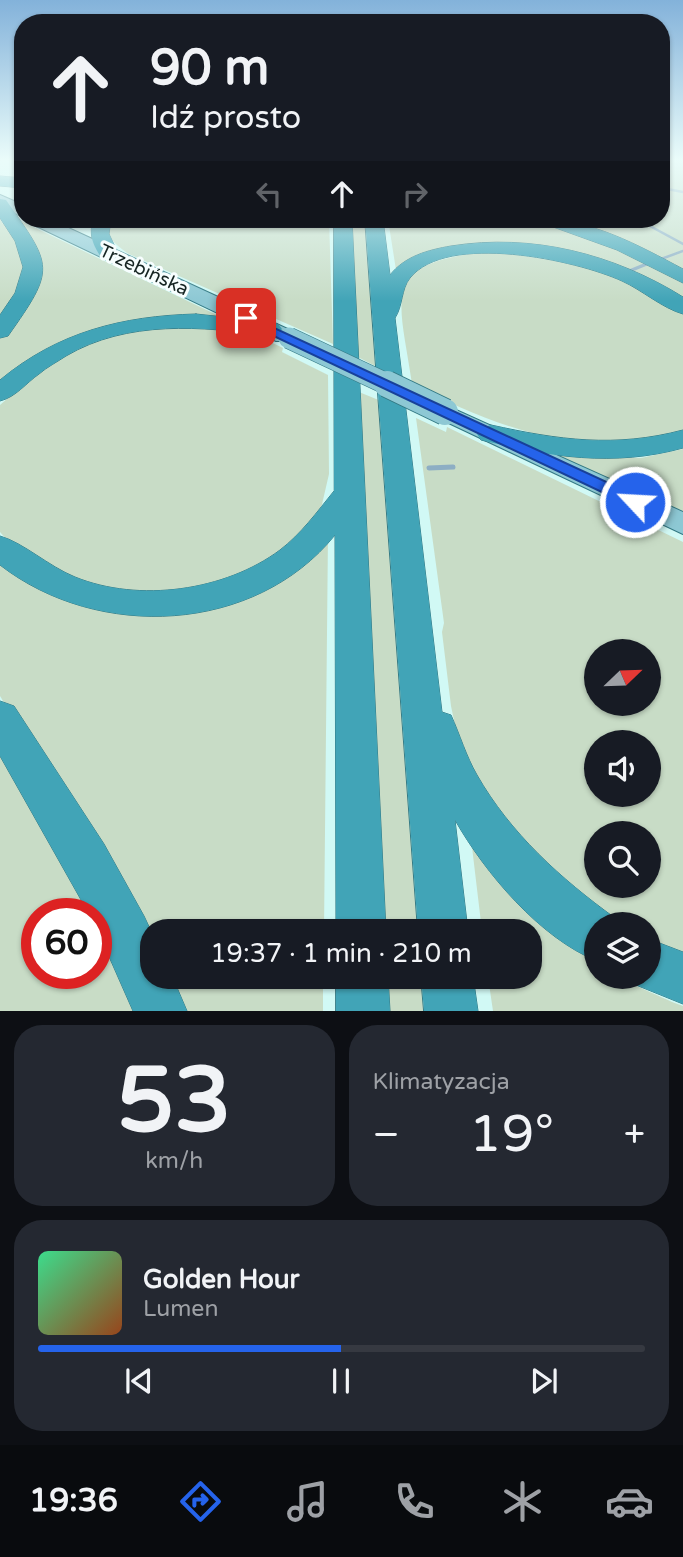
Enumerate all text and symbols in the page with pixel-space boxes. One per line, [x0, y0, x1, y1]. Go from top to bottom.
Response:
text: 90 m [150, 39, 269, 98]
icon: ahead [35, 42, 126, 133]
text: Idź prosto [150, 99, 301, 137]
icon: left [250, 175, 288, 213]
icon: ahead [323, 175, 361, 213]
icon: right [396, 175, 434, 213]
street label: Trzebińska [96, 240, 192, 300]
pin [216, 288, 276, 348]
icon: arrive [227, 299, 265, 337]
position arrow [598, 465, 672, 539]
north arrow [584, 639, 662, 716]
map controls [584, 639, 661, 989]
button: sound [584, 730, 661, 807]
button: search [584, 821, 661, 898]
speed limit sign: 60 [21, 898, 112, 989]
button: layers [584, 912, 661, 989]
text: 19:37 · 1 min · 210 m [210, 938, 472, 969]
text: 53 [117, 1046, 231, 1156]
text: Klimatyzacja [373, 1068, 510, 1096]
text: 19° [469, 1103, 554, 1166]
text: − [373, 1112, 400, 1158]
text: + [624, 1112, 645, 1158]
text: km/h [145, 1147, 203, 1175]
text: Golden Hour [143, 1264, 300, 1295]
text: Lumen [143, 1295, 218, 1323]
icon: previous [120, 1362, 158, 1400]
icon: pause [322, 1362, 360, 1400]
icon: next [525, 1362, 563, 1400]
icon: directions [176, 1477, 225, 1526]
icon: music [283, 1477, 332, 1526]
icon: phone [390, 1477, 439, 1526]
icon: climate [498, 1477, 547, 1526]
icon: car [605, 1477, 654, 1526]
text: 19:36 [29, 1482, 118, 1520]

